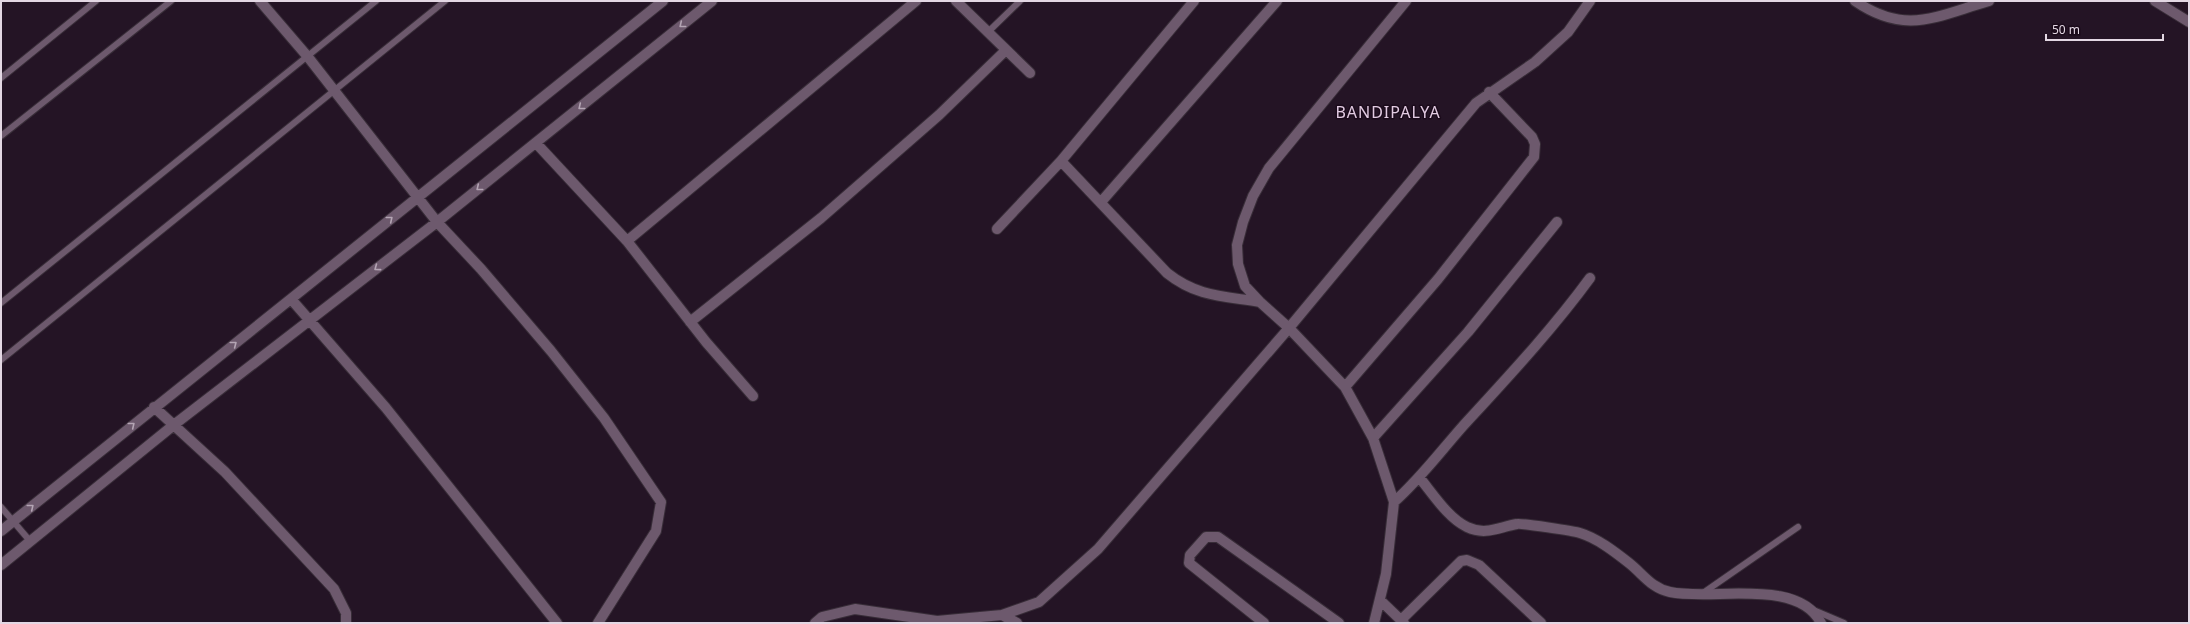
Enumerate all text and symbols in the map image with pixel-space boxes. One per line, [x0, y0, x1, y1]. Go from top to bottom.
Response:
scale bar [2046, 16, 2163, 42]
one-way arrow [679, 21, 686, 28]
text: 50 m [2052, 21, 2080, 38]
district label: BANDIPALYA [1335, 101, 1441, 123]
one-way arrow [578, 102, 585, 109]
one-way arrow [477, 184, 484, 191]
one-way arrow [386, 217, 393, 224]
one-way arrow [374, 264, 381, 271]
one-way arrow [230, 342, 237, 349]
one-way arrow [128, 423, 135, 430]
one-way arrow [27, 505, 34, 512]

